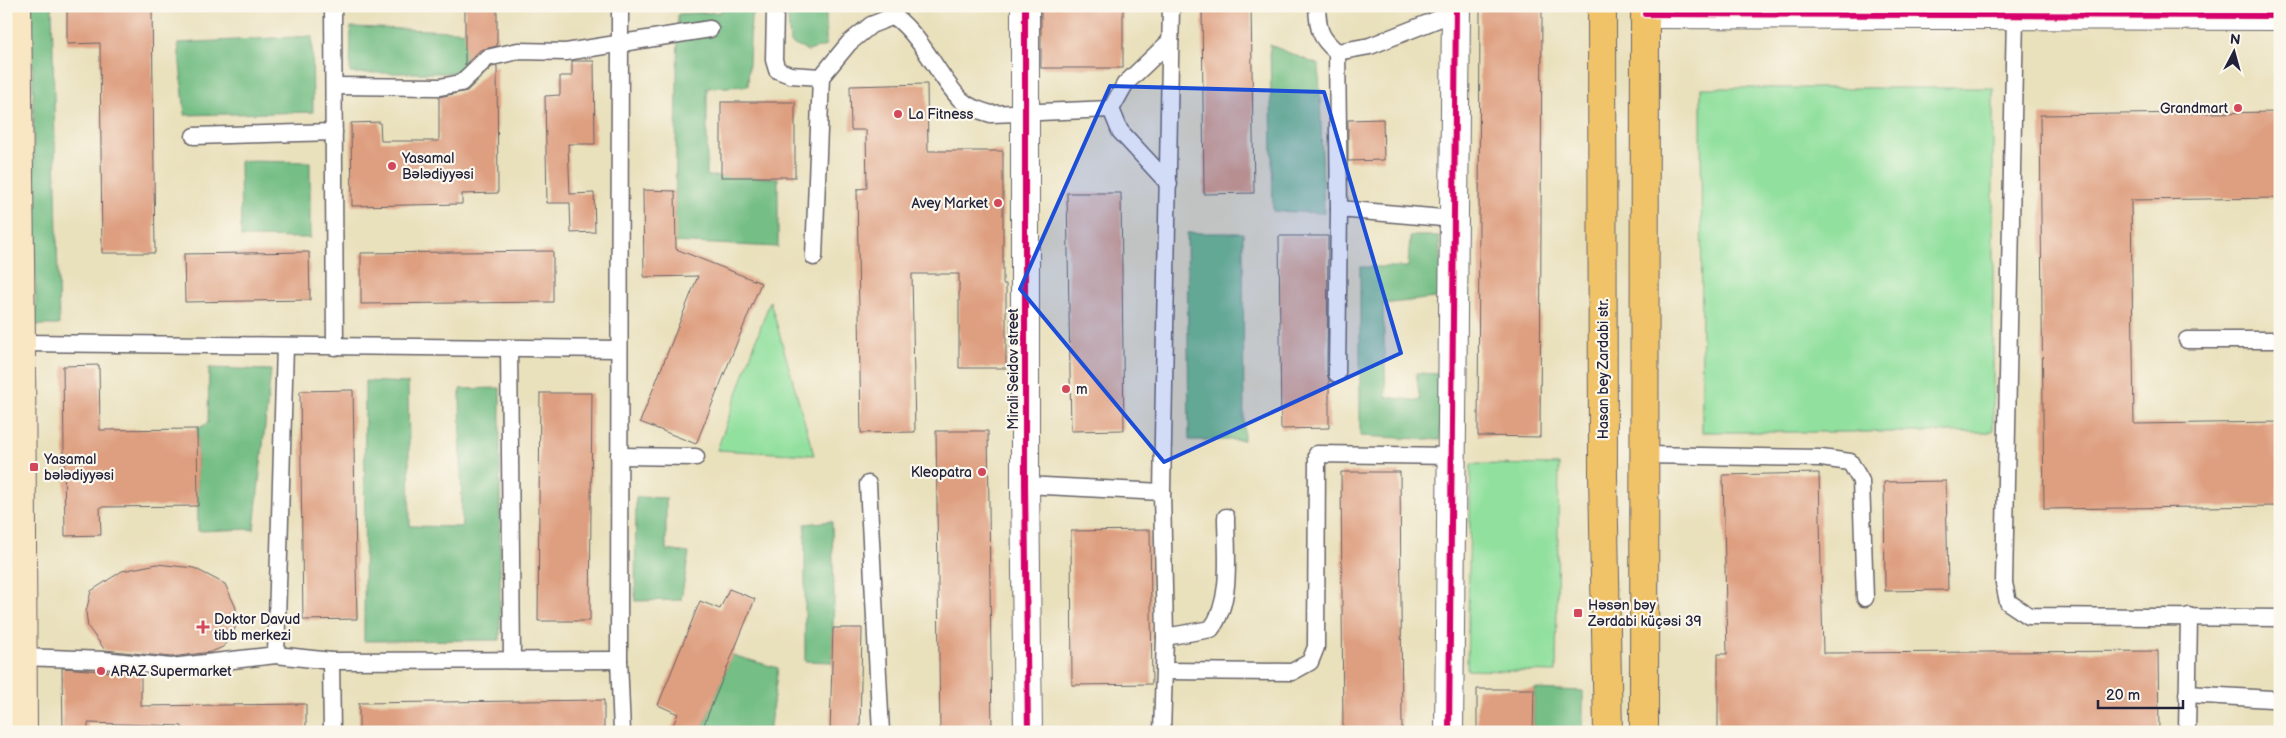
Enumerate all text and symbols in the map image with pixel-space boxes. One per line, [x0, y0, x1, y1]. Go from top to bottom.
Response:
north arrow [2208, 28, 2258, 78]
text: N [2229, 31, 2241, 49]
place label: Grandmart [2160, 100, 2229, 117]
marker: Grandmart [2232, 102, 2244, 114]
place label: La Fitness [908, 106, 973, 123]
marker: La Fitness [892, 108, 904, 120]
place label: Yasamal Bələdiyyəsi [401, 150, 474, 183]
marker: Yasamal Bələdiyyəsi [386, 160, 398, 172]
place label: Avey Market [912, 195, 989, 212]
marker: Avey Market [992, 197, 1004, 209]
street label: Hasan bey Zardabi str. [1595, 299, 1612, 439]
street label: Mirali Seidov street [1005, 308, 1022, 430]
place label: m [1076, 381, 1088, 398]
marker: m [1060, 383, 1072, 395]
place label: Yasamal bələdiyyəsi [43, 451, 114, 484]
marker: Yasamal bələdiyyəsi [28, 461, 40, 473]
place label: Kleopatra [911, 464, 972, 481]
marker: Kleopatra [976, 466, 988, 478]
place label: Həsən bəy Zərdabi küçəsi 39 [1587, 597, 1702, 630]
marker: Həsən bəy Zərdabi küçəsi 39 [1572, 607, 1584, 619]
place label: Doktor Davud tibb merkezi [214, 611, 300, 644]
marker: Doktor Davud tibb merkezi [196, 620, 210, 634]
place label: ARAZ Supermarket [111, 663, 232, 680]
marker: ARAZ Supermarket [95, 665, 107, 677]
scale bar [2098, 678, 2184, 710]
text: 20 m [2106, 686, 2140, 705]

